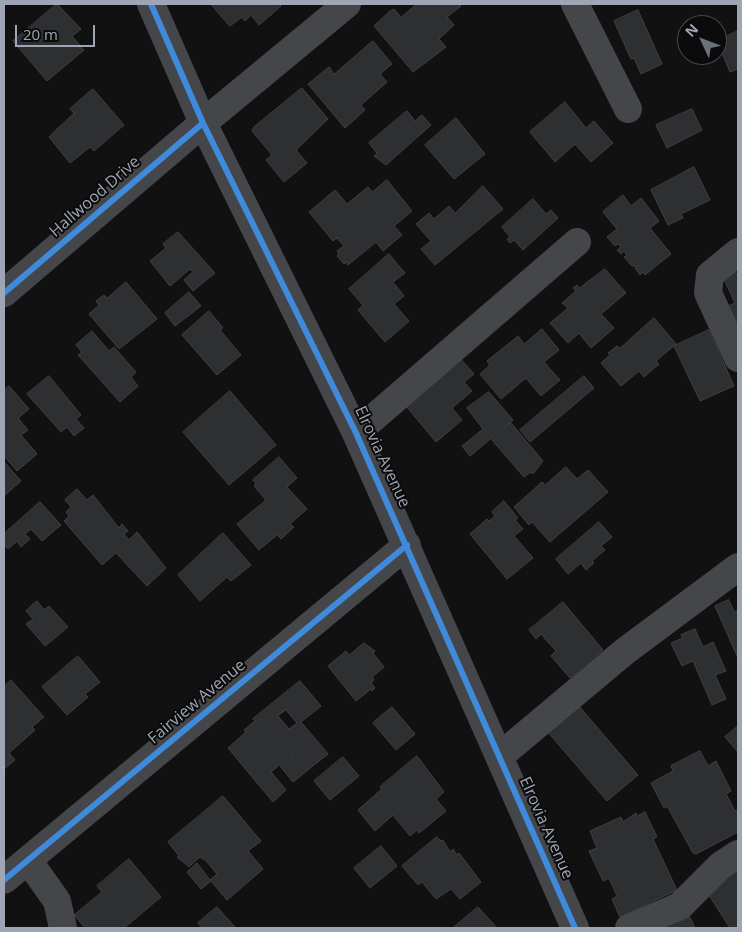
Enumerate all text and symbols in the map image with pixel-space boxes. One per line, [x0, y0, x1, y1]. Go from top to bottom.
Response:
scale bar [18, 15, 98, 47]
north arrow [677, 15, 727, 65]
text: N [681, 19, 702, 41]
text: 20 m [23, 24, 58, 44]
street label: Hallwood Drive [46, 153, 144, 241]
street label: Elrovia Avenue [350, 403, 414, 511]
street label: Fairview Avenue [144, 656, 250, 748]
street label: Elrovia Avenue [515, 774, 577, 882]

